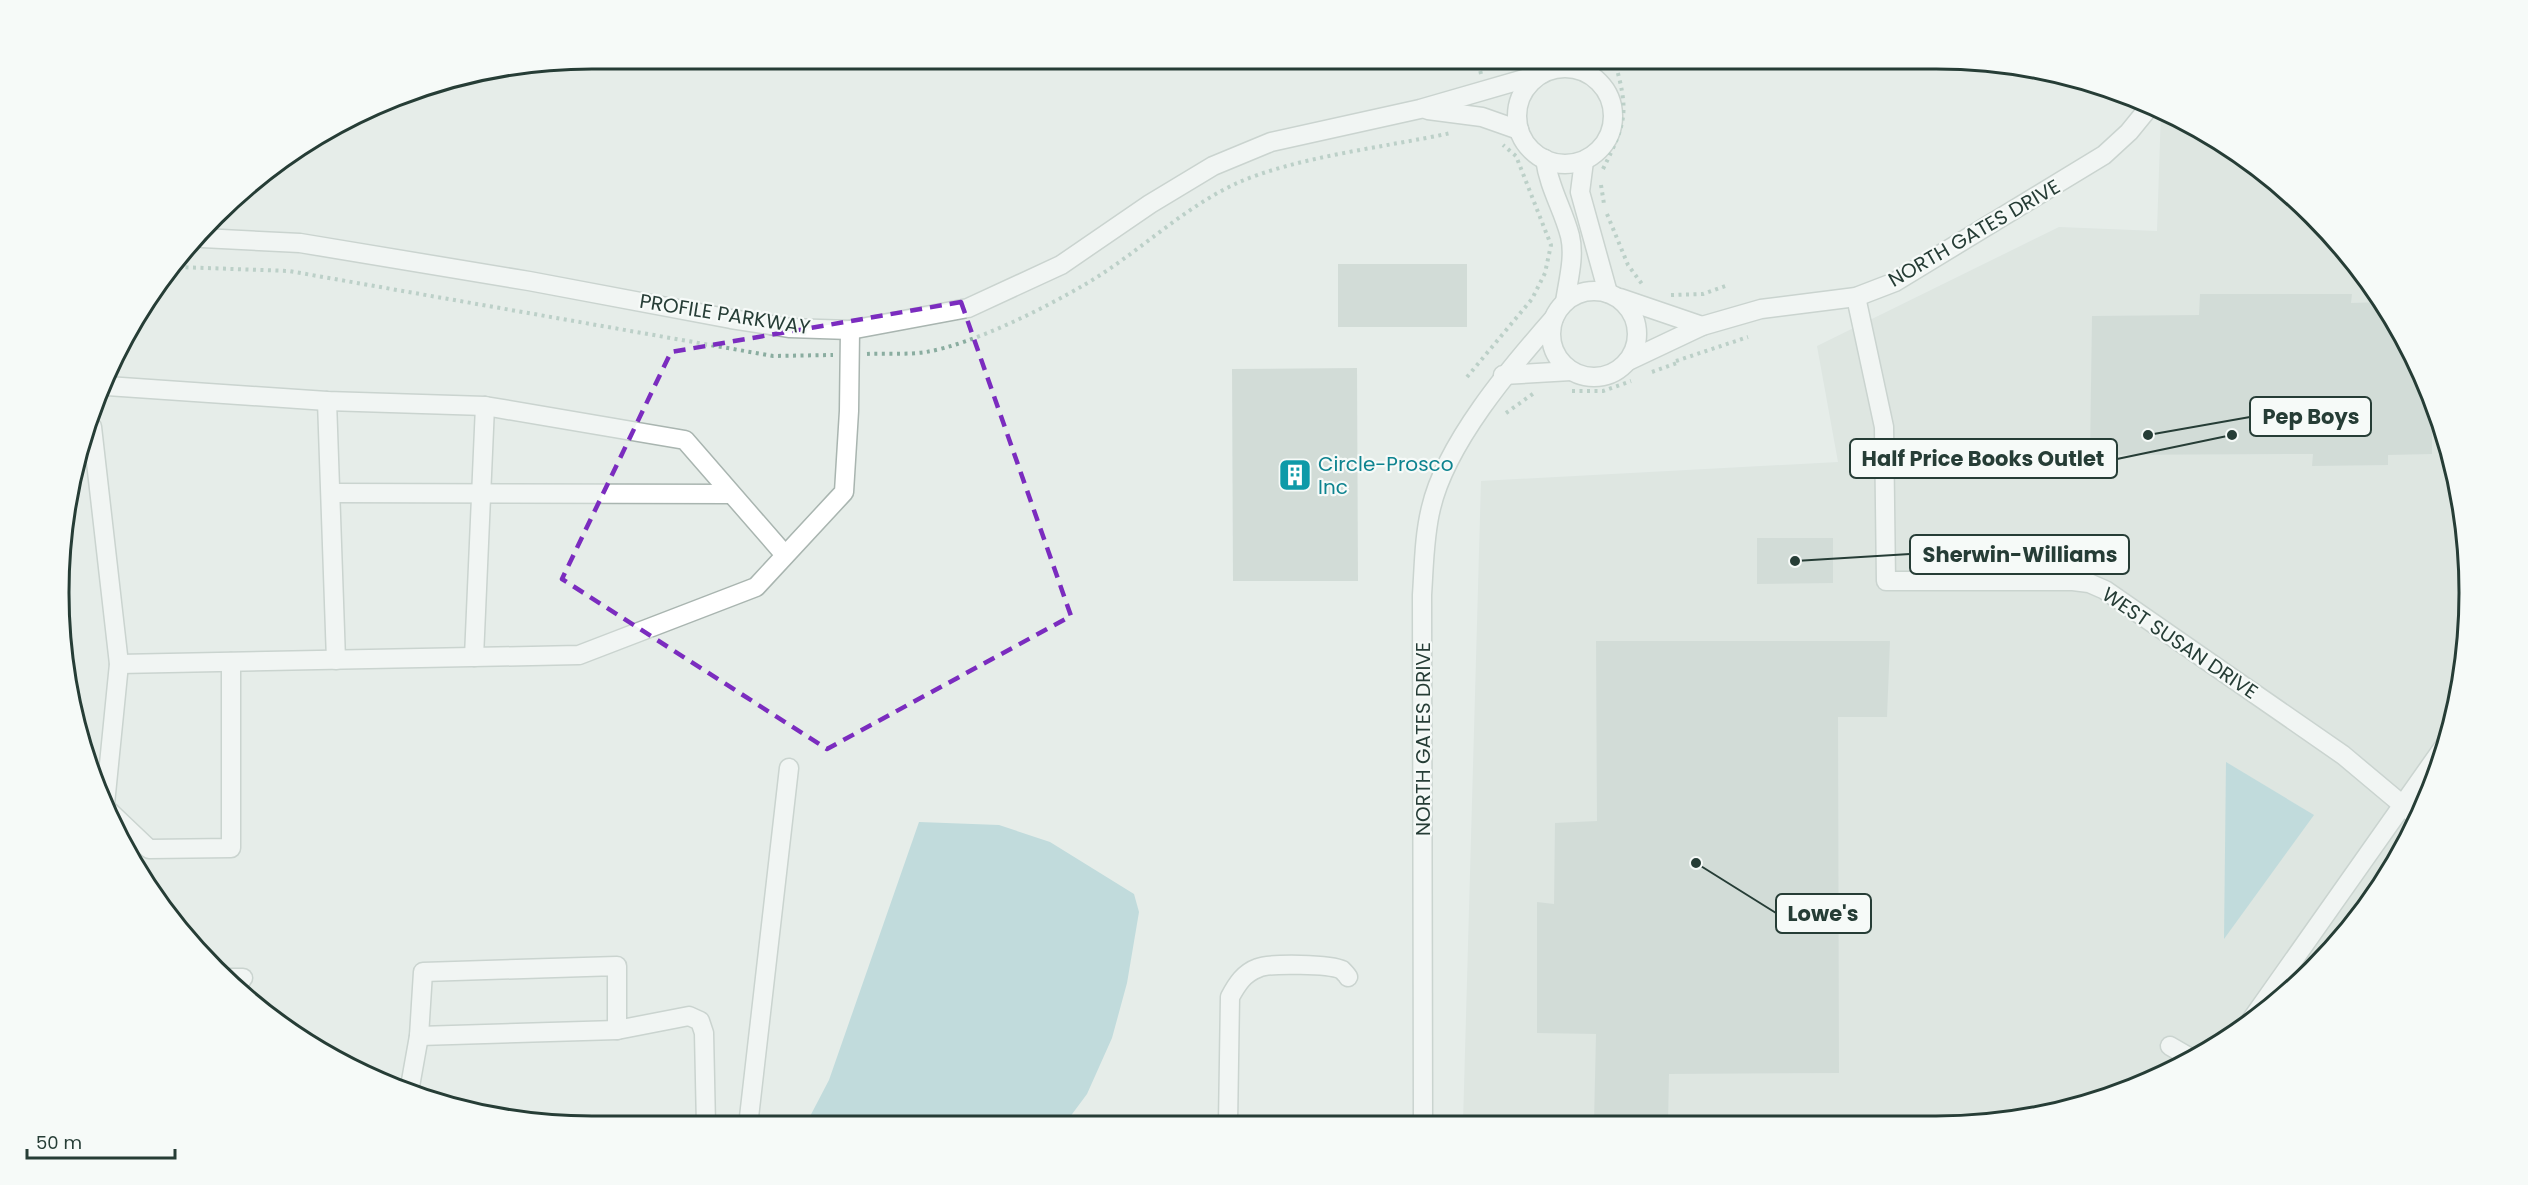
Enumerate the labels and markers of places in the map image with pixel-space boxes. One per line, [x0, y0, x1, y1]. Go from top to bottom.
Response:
callout: Pep Boys [2250, 397, 2371, 436]
callout: Half Price Books Outlet [1850, 439, 2117, 478]
place label: Circle-Prosco Inc [1318, 450, 1454, 501]
building icon: Circle-Prosco Inc [1277, 457, 1313, 493]
callout: Sherwin-Williams [1910, 535, 2129, 574]
callout: Lowe's [1776, 894, 1871, 933]

